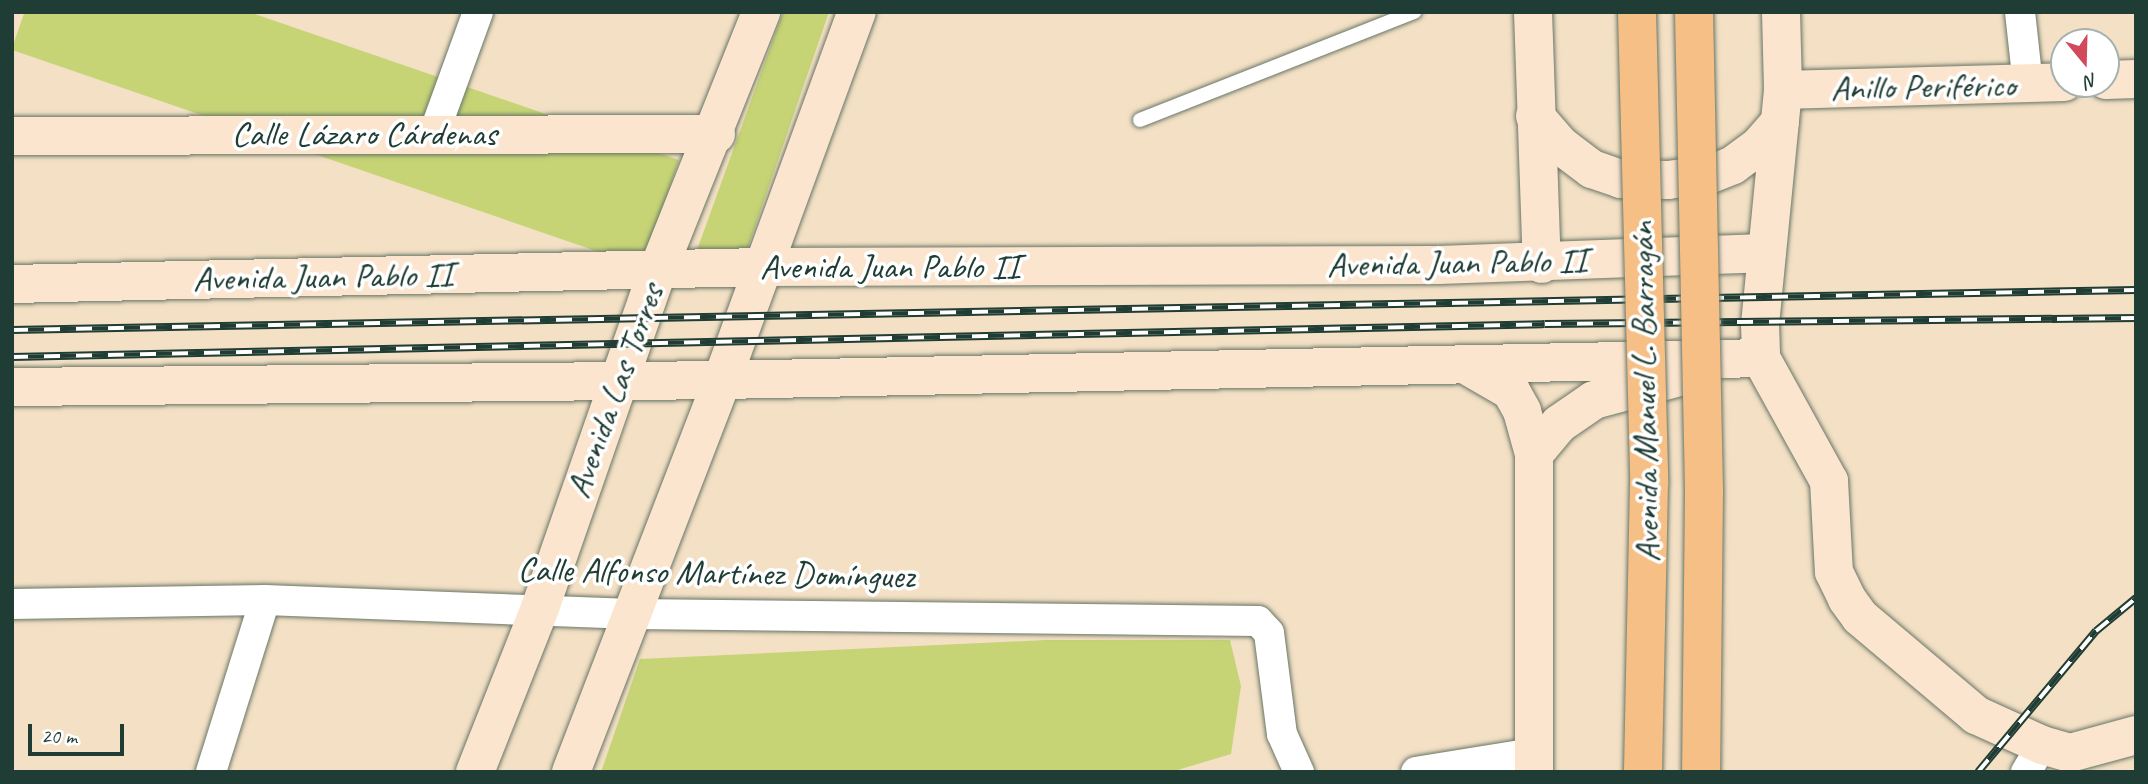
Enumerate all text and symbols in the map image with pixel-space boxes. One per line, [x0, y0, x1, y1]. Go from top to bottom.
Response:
north arrow [2050, 28, 2120, 98]
street label: Anillo Periférico [1831, 64, 2015, 110]
text: N [2082, 68, 2101, 94]
street label: Calle Lázaro Cárdenas [232, 113, 496, 155]
street label: Avenida Manuel L. Barragán [1621, 221, 1669, 563]
street label: Avenida Juan Pablo II [1326, 240, 1588, 286]
street label: Avenida Juan Pablo II [759, 246, 1021, 288]
street label: Avenida Juan Pablo II [192, 254, 454, 300]
street label: Avenida Las Torres [557, 279, 673, 503]
street label: Calle Alfonso Martínez Domínguez [516, 549, 916, 597]
scale bar [32, 710, 128, 754]
text: 20 m [41, 723, 77, 749]

